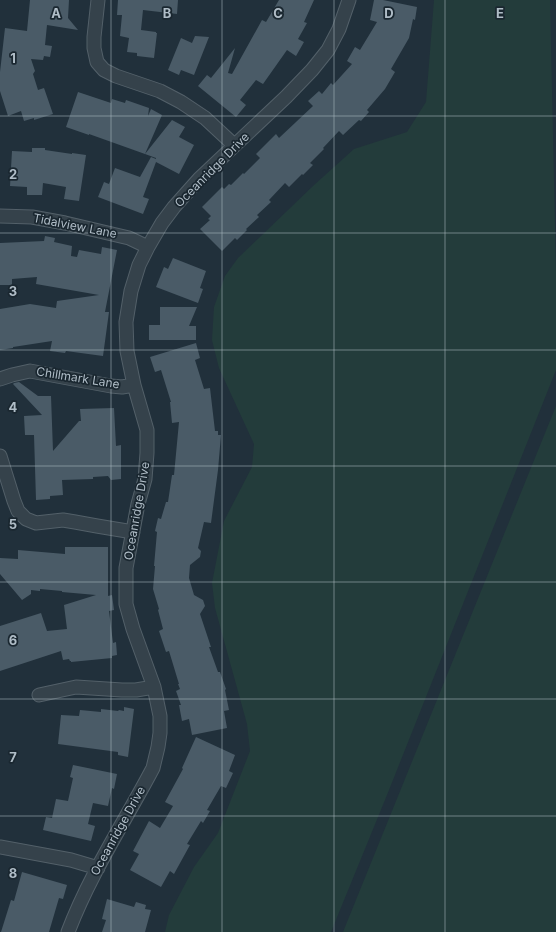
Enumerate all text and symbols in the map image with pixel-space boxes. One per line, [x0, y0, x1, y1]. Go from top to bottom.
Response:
text: A [51, 5, 61, 21]
text: B [163, 5, 172, 21]
text: C [273, 5, 283, 21]
text: D [384, 5, 394, 21]
text: E [496, 5, 504, 21]
text: 1 [10, 50, 16, 66]
street label: Oceanridge Drive [171, 129, 252, 210]
text: 2 [9, 166, 17, 182]
street label: Tidalview Lane [32, 210, 118, 241]
text: 3 [9, 283, 17, 299]
street label: Chillmark Lane [35, 364, 121, 391]
text: 4 [9, 399, 18, 415]
street label: Oceanridge Drive [120, 461, 153, 561]
text: 5 [9, 516, 17, 532]
text: 6 [9, 632, 17, 648]
text: 7 [9, 749, 17, 765]
street label: Oceanridge Drive [87, 784, 148, 878]
text: 8 [9, 865, 17, 881]

